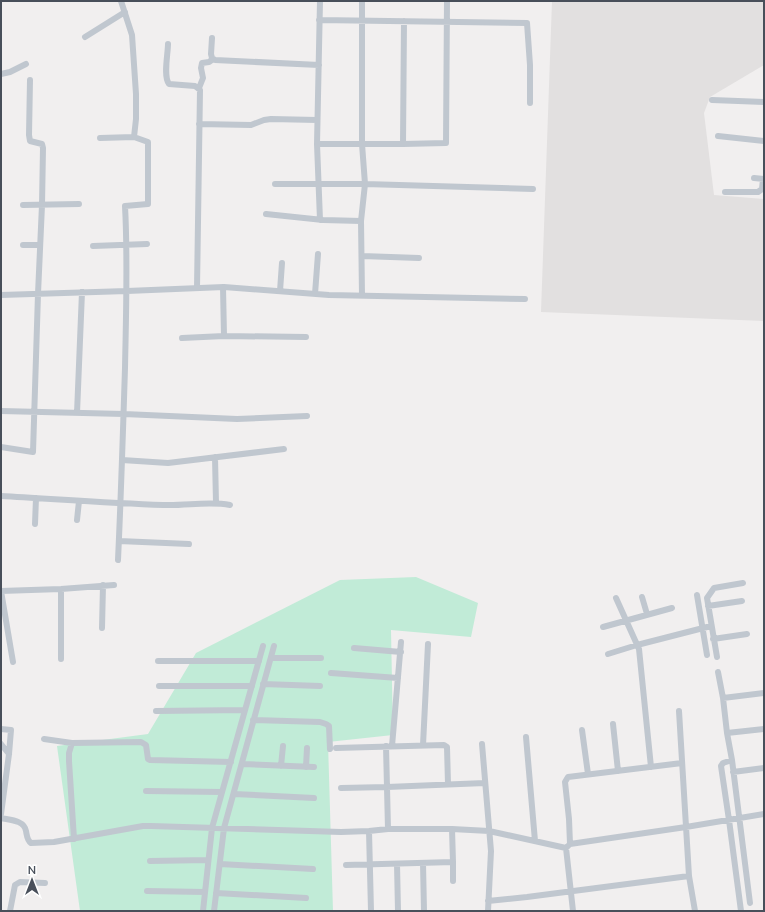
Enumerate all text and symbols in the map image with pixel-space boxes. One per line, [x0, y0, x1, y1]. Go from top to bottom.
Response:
north arrow [12, 860, 52, 900]
text: N [28, 863, 36, 877]

